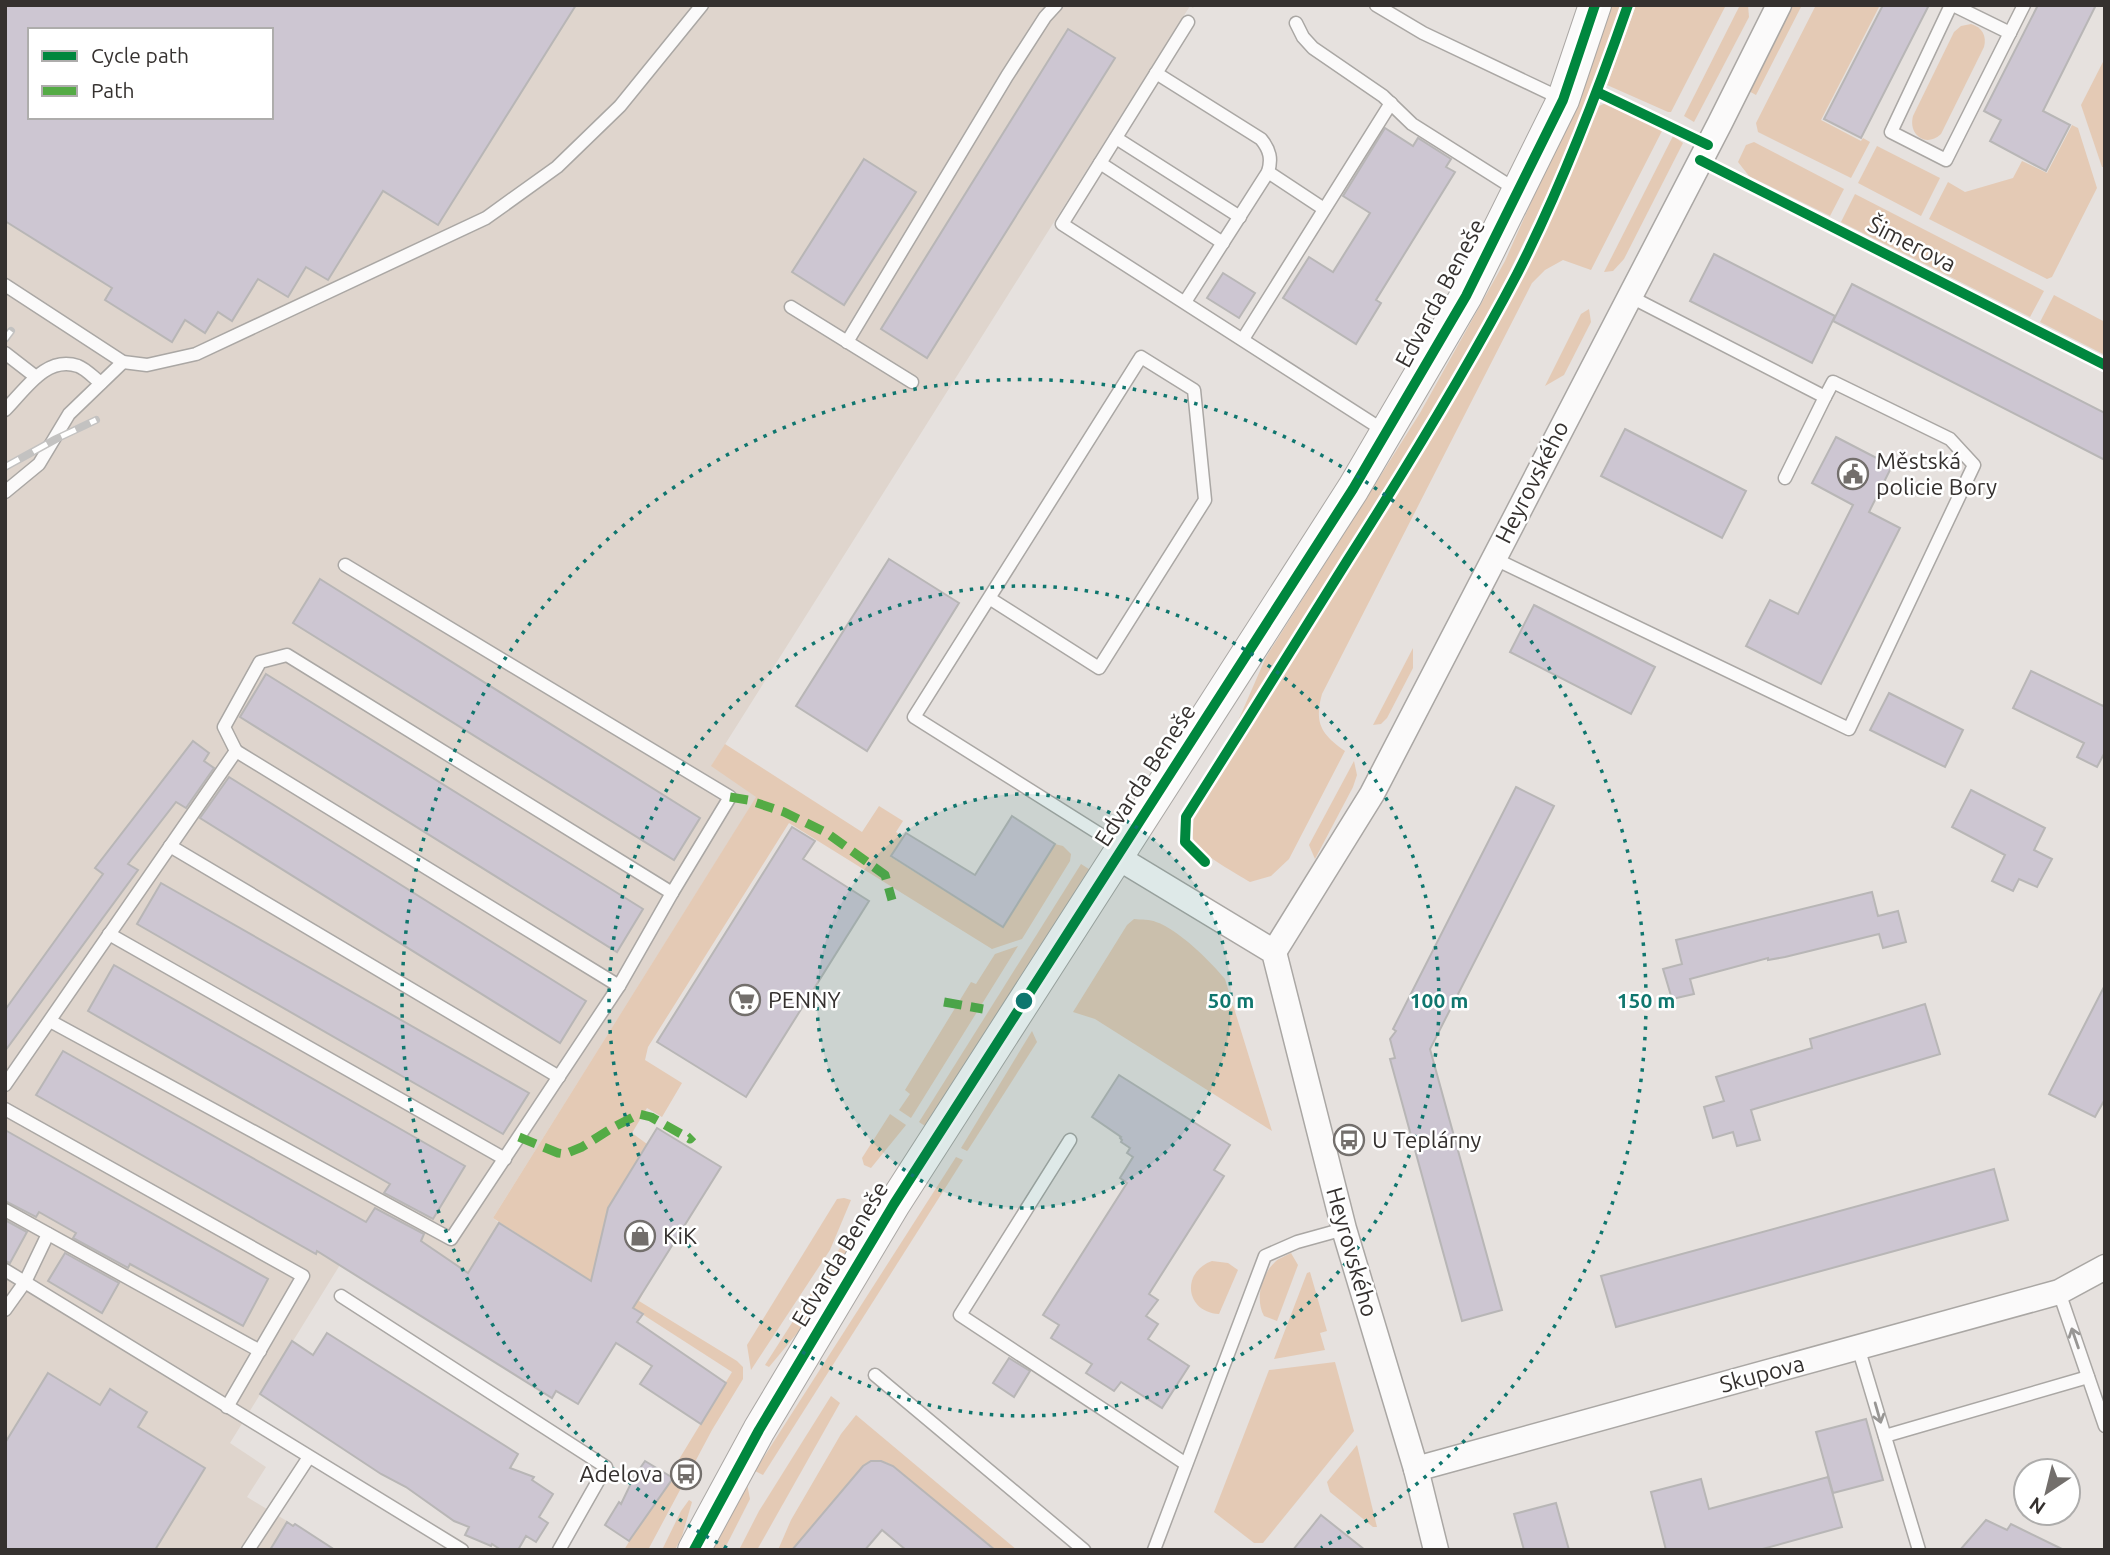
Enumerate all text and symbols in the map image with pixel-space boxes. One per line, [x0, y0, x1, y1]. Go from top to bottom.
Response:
legend [28, 28, 273, 119]
text: Cycle path [91, 43, 189, 67]
text: Path [91, 78, 134, 102]
street label: Šimerova [1864, 211, 1960, 276]
street label: Edvarda Beneše [1390, 214, 1489, 371]
street label: Heyrovského [1490, 417, 1573, 547]
place label: Městská policie Bory [1876, 448, 1997, 499]
public building icon: Městská policie Bory [1836, 457, 1870, 491]
street label: Edvarda Beneše [1089, 699, 1200, 850]
supermarket icon: PENNY [728, 983, 762, 1017]
place label: PENNY [768, 987, 842, 1012]
text: 50 m [1208, 988, 1254, 1012]
text: 100 m [1410, 988, 1468, 1012]
text: 150 m [1617, 988, 1675, 1012]
centre of rings [1012, 989, 1036, 1013]
bus stop icon: U Teplárny [1332, 1123, 1366, 1157]
place label: U Teplárny [1372, 1127, 1481, 1152]
street label: Edvarda Beneše [787, 1177, 893, 1331]
street label: Heyrovského [1322, 1184, 1383, 1320]
shop icon: KiK [623, 1219, 657, 1253]
place label: KiK [663, 1223, 697, 1248]
one-way arrow [2068, 1328, 2080, 1350]
street label: Skupova [1717, 1350, 1807, 1397]
one-way arrow [1872, 1401, 1885, 1424]
bus stop icon: Adelova [669, 1457, 703, 1491]
north arrow [2012, 1457, 2082, 1527]
place label: Adelova [579, 1461, 663, 1486]
text: N [2025, 1493, 2049, 1519]

